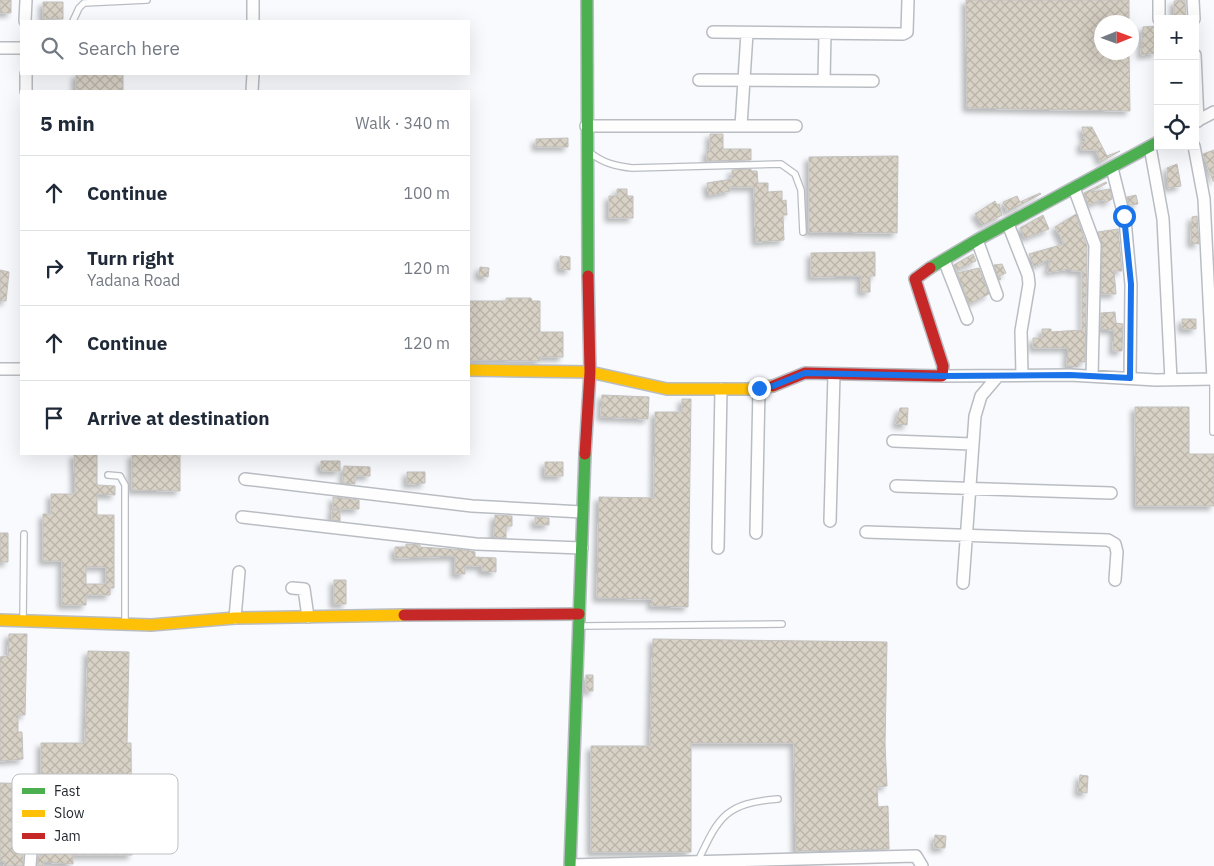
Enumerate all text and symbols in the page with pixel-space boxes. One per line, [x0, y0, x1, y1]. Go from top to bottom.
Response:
north arrow [1094, 15, 1139, 60]
map controls [1154, 15, 1199, 150]
button: + [1154, 15, 1199, 60]
search box [20, 20, 470, 75]
icon: search [38, 34, 66, 62]
text: Search here [78, 36, 180, 60]
button: − [1154, 60, 1199, 105]
button: locate [1154, 105, 1199, 150]
text: 5 min [40, 109, 95, 137]
text: Walk · 340 m [355, 113, 450, 133]
icon: ahead [40, 179, 68, 207]
text: Continue [87, 181, 167, 205]
text: 100 m [403, 183, 450, 203]
route start [1113, 205, 1136, 228]
text: Turn right [87, 246, 174, 270]
icon: right [40, 254, 68, 282]
text: 120 m [403, 258, 450, 278]
text: Yadana Road [87, 270, 180, 290]
icon: ahead [40, 329, 68, 357]
text: Continue [87, 331, 167, 355]
text: 120 m [403, 333, 450, 353]
route end [748, 377, 771, 400]
icon: arrive [40, 404, 68, 432]
text: Arrive at destination [87, 406, 270, 430]
legend [12, 774, 178, 854]
text: Fast [54, 782, 80, 800]
text: Slow [54, 804, 85, 822]
text: Jam [54, 827, 81, 845]

